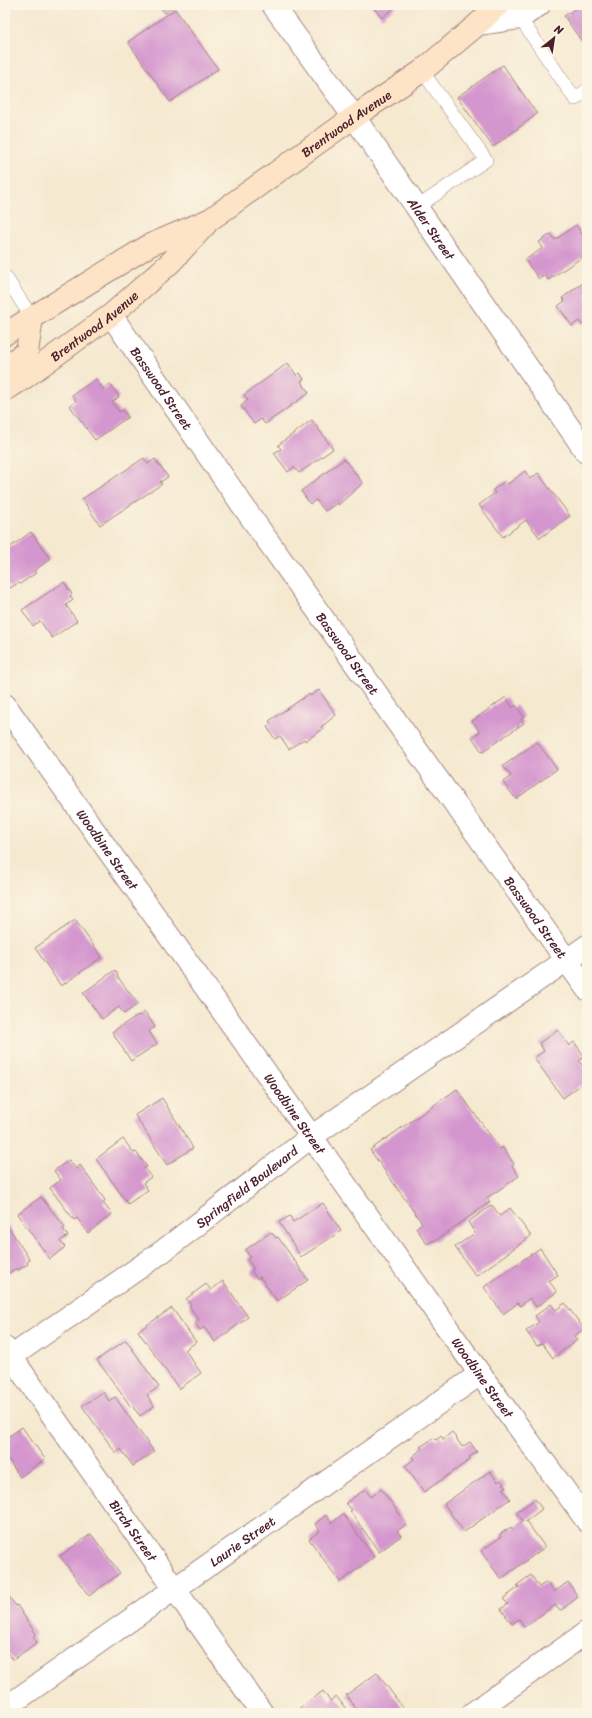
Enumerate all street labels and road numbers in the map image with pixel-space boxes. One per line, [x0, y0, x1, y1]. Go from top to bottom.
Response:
street label: Brentwood Avenue [296, 84, 396, 163]
street label: Alder Street [400, 192, 461, 266]
street label: Brentwood Avenue [45, 285, 144, 368]
street label: Basswood Street [124, 342, 199, 435]
street label: Basswood Street [310, 607, 385, 700]
street label: Woodbine Street [70, 804, 144, 896]
street label: Basswood Street [498, 871, 573, 964]
street label: Woodbine Street [258, 1068, 332, 1160]
street label: Springfield Boulevard [190, 1139, 304, 1234]
street label: Woodbine Street [445, 1332, 520, 1424]
street label: Birch Street [103, 1495, 163, 1567]
street label: Laurie Street [205, 1510, 281, 1573]

